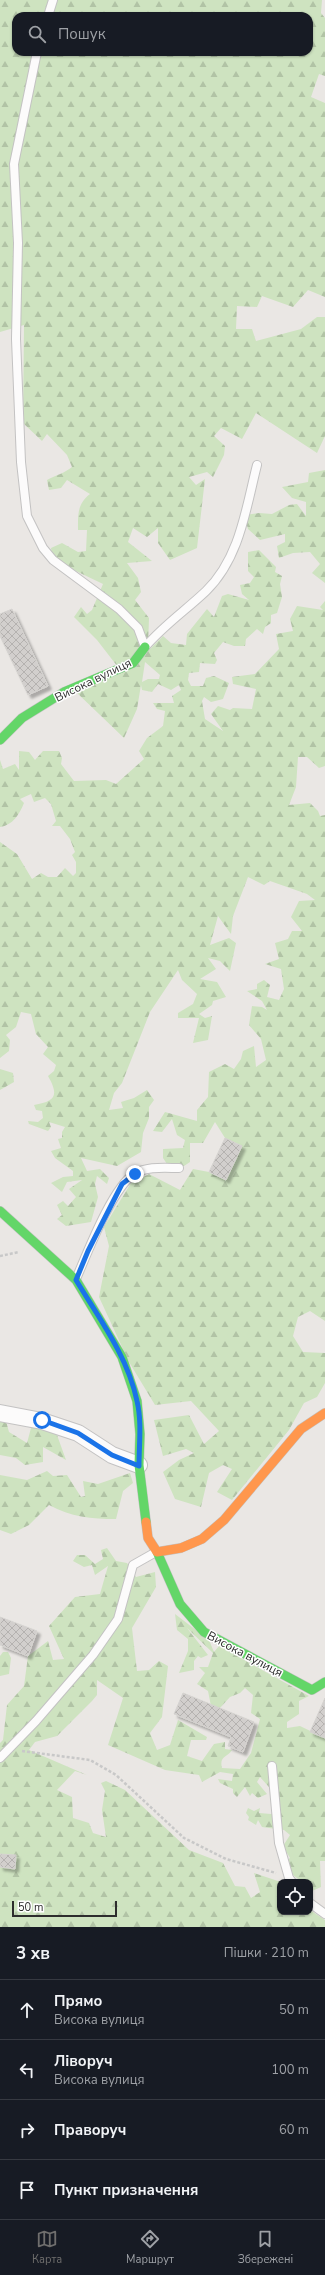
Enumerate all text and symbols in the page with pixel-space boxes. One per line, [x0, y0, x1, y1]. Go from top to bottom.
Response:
search box [12, 12, 313, 56]
icon: search [26, 23, 48, 45]
text: Пошук [58, 24, 106, 44]
street label: Висока вулиця [52, 655, 134, 705]
route end [126, 1165, 144, 1183]
route start [33, 1411, 51, 1429]
street label: Висока вулиця [204, 1627, 286, 1681]
map controls [277, 1879, 313, 1915]
button: locate [277, 1879, 313, 1915]
scale bar [12, 1899, 117, 1918]
text: 50 m [18, 1900, 43, 1915]
text: 3 хв [16, 1942, 50, 1965]
text: Пішки · 210 m [224, 1944, 309, 1962]
text: Прямо [54, 1991, 102, 2011]
icon: ahead [16, 1999, 38, 2021]
text: 50 m [279, 2001, 309, 2019]
text: Висока вулиця [54, 2011, 144, 2029]
text: Ліворуч [54, 2051, 113, 2071]
icon: left [16, 2059, 38, 2081]
text: 100 m [271, 2061, 309, 2079]
text: Висока вулиця [54, 2071, 144, 2089]
icon: right [16, 2119, 38, 2141]
text: Праворуч [54, 2120, 126, 2140]
text: 60 m [279, 2121, 309, 2139]
icon: arrive [16, 2179, 38, 2201]
text: Пункт призначення [54, 2180, 199, 2200]
tab: Карта [32, 2228, 62, 2267]
tab: Маршрут [126, 2228, 174, 2267]
tab: Збережені [238, 2228, 293, 2267]

